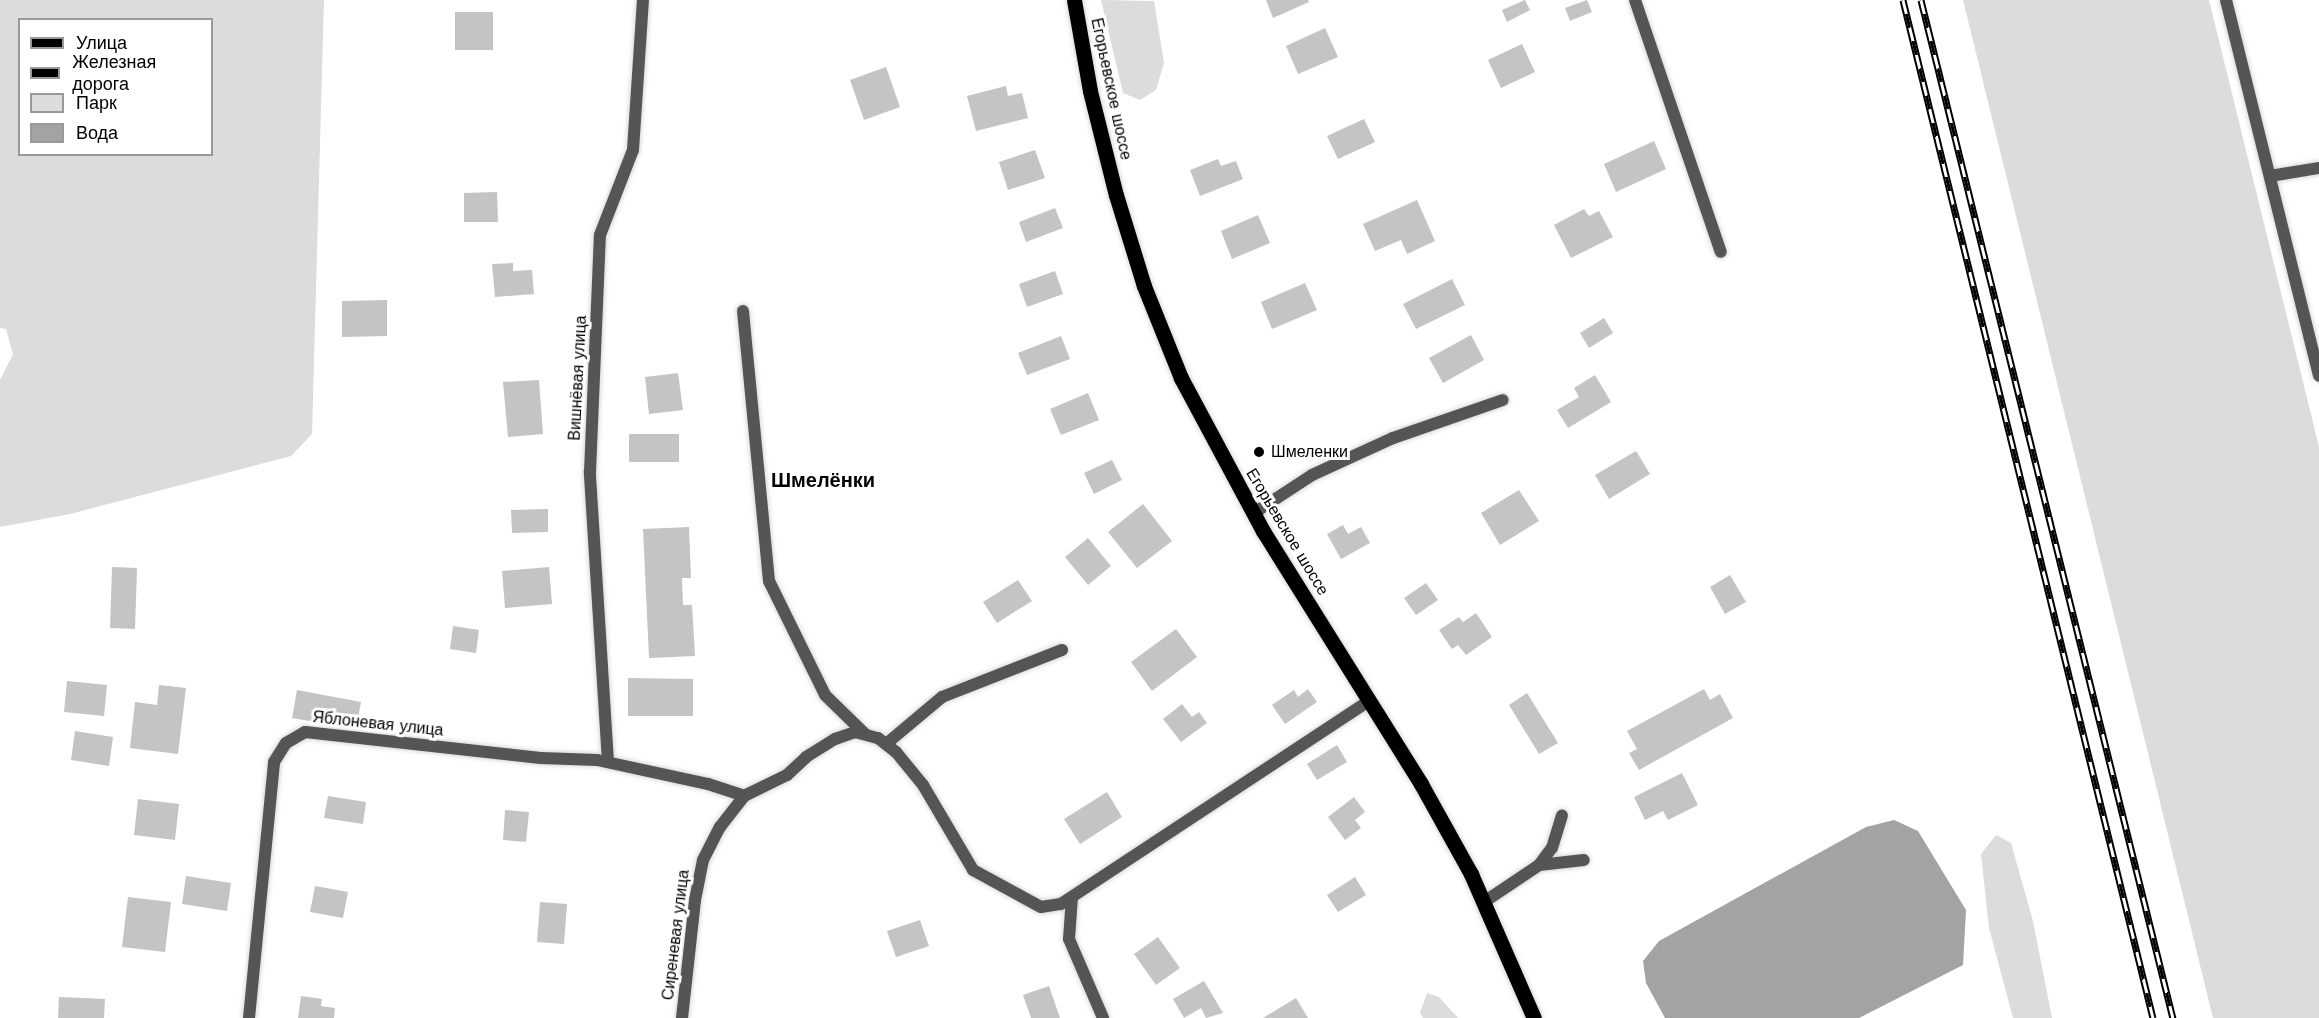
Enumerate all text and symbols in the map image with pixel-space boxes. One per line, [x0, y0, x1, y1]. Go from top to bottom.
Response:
street label: Егорьевское шоссе [1087, 16, 1135, 162]
legend [18, 18, 213, 156]
text: Улица [76, 32, 127, 53]
text: Железная дорога [72, 51, 156, 94]
text: Парк [76, 92, 117, 113]
text: Вода [76, 122, 118, 143]
street label: Вишнёвая улица [565, 315, 591, 441]
place label: Шмеленки [1271, 442, 1348, 462]
marker: Шмеленки [1252, 445, 1266, 459]
street label: Егорьевское шоссе [1242, 465, 1332, 599]
district label: Шмелёнки [771, 468, 875, 492]
street label: Яблоневая улица [312, 708, 444, 740]
street label: Сиреневая улица [658, 869, 694, 1001]

